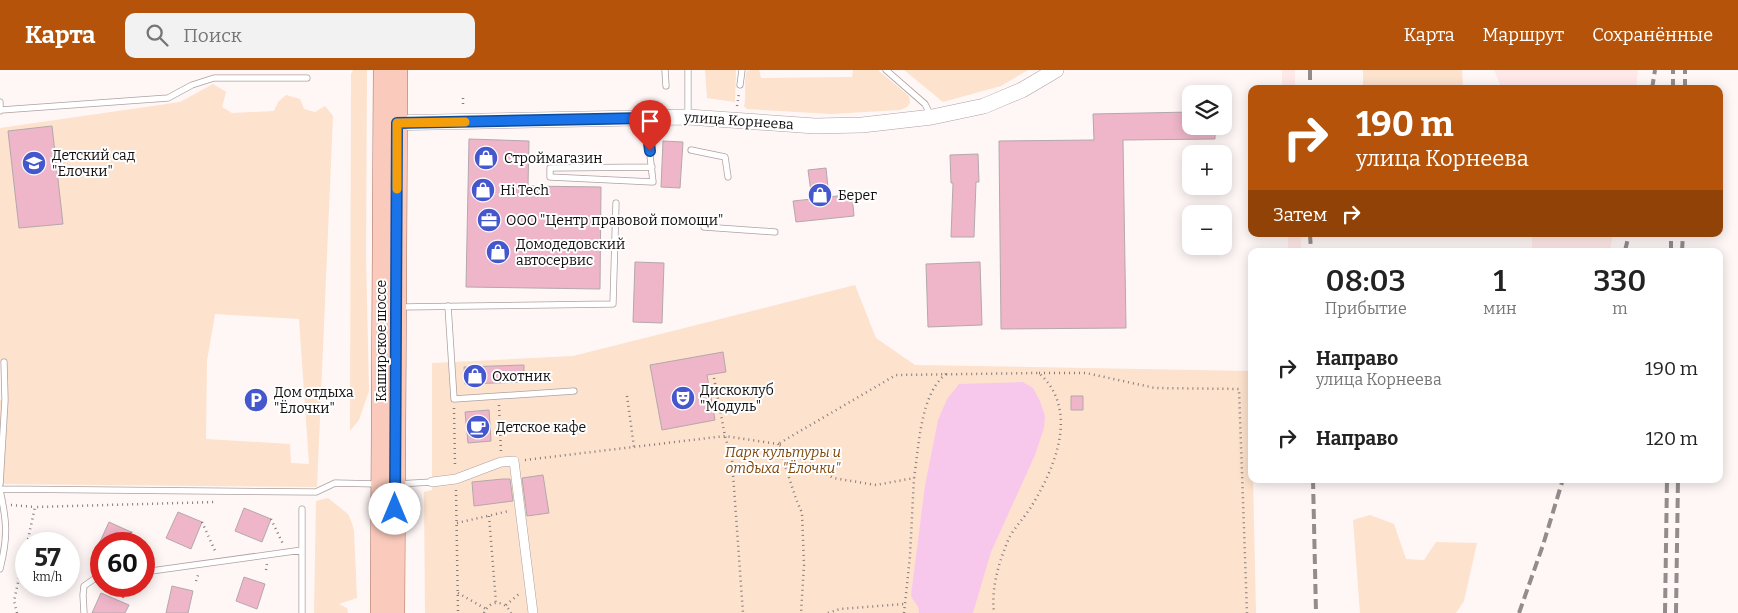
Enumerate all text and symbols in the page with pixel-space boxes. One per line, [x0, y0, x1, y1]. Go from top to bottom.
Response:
search box [125, 13, 475, 58]
text: Карта [25, 21, 95, 49]
icon: search [143, 21, 171, 49]
text: Поиск [183, 24, 242, 47]
text: Карта [1404, 24, 1455, 46]
text: Маршрут [1483, 24, 1564, 46]
text: Сохранённые [1592, 24, 1713, 46]
map controls [1182, 85, 1232, 255]
button: layers [1182, 85, 1232, 135]
pin [629, 100, 671, 151]
text: 190 m [1356, 103, 1454, 145]
icon: right [1273, 105, 1338, 170]
icon: arrive [636, 107, 664, 135]
street label: улица Корнеева [683, 109, 795, 133]
shop icon: Строймагазин [473, 145, 499, 171]
button: + [1182, 145, 1232, 195]
text: улица Корнеева [1356, 145, 1529, 172]
place label: Детский сад "Елочки" [52, 147, 136, 180]
school or university icon: Детский сад "Елочки" [21, 150, 47, 176]
place label: Строймагазин [504, 150, 602, 167]
shop icon: Hi Tech [470, 177, 496, 203]
place label: Hi Tech [500, 182, 549, 199]
shop icon: Берег [807, 182, 833, 208]
place label: Берег [838, 187, 877, 204]
icon: right [1337, 200, 1365, 228]
text: Затем [1273, 203, 1327, 226]
button: − [1182, 205, 1232, 255]
office icon: ООО "Центр правовой помощи" [476, 207, 502, 233]
place label: ООО "Центр правовой помощи" [506, 212, 723, 229]
place label: Домодедовский автосервис [516, 236, 625, 269]
shop icon: Домодедовский автосервис [485, 239, 511, 265]
text: 08:03 [1326, 263, 1406, 299]
text: 1 [1494, 263, 1506, 299]
text: 330 [1593, 263, 1646, 299]
street label: Каширское шоссе [373, 280, 390, 402]
text: Прибытие [1325, 299, 1407, 318]
text: мин [1483, 299, 1517, 318]
text: m [1612, 299, 1627, 318]
text: Направо [1316, 347, 1398, 370]
icon: right [1273, 354, 1301, 382]
text: 190 m [1645, 357, 1698, 380]
shop icon: Охотник [462, 363, 488, 389]
place label: Охотник [492, 368, 552, 385]
text: улица Корнеева [1316, 370, 1442, 389]
place label: Дискоклуб "Модуль" [700, 382, 774, 415]
place label: Дом отдыха "Ёлочки" [274, 384, 354, 417]
theatre icon: Дискоклуб "Модуль" [670, 385, 696, 411]
parking icon: Дом отдыха "Ёлочки" [243, 387, 269, 413]
cafe icon: Детское кафе [465, 414, 491, 440]
place label: Детское кафе [496, 419, 586, 436]
icon: right [1273, 424, 1301, 452]
text: Направо [1316, 427, 1398, 450]
text: 120 m [1646, 427, 1698, 450]
park label: Парк культуры и отдыха "Ёлочки" [725, 444, 841, 477]
position arrow [368, 482, 420, 534]
speed limit sign: 60 [90, 532, 155, 597]
text: 57 [34, 543, 61, 573]
text: km/h [33, 570, 62, 584]

